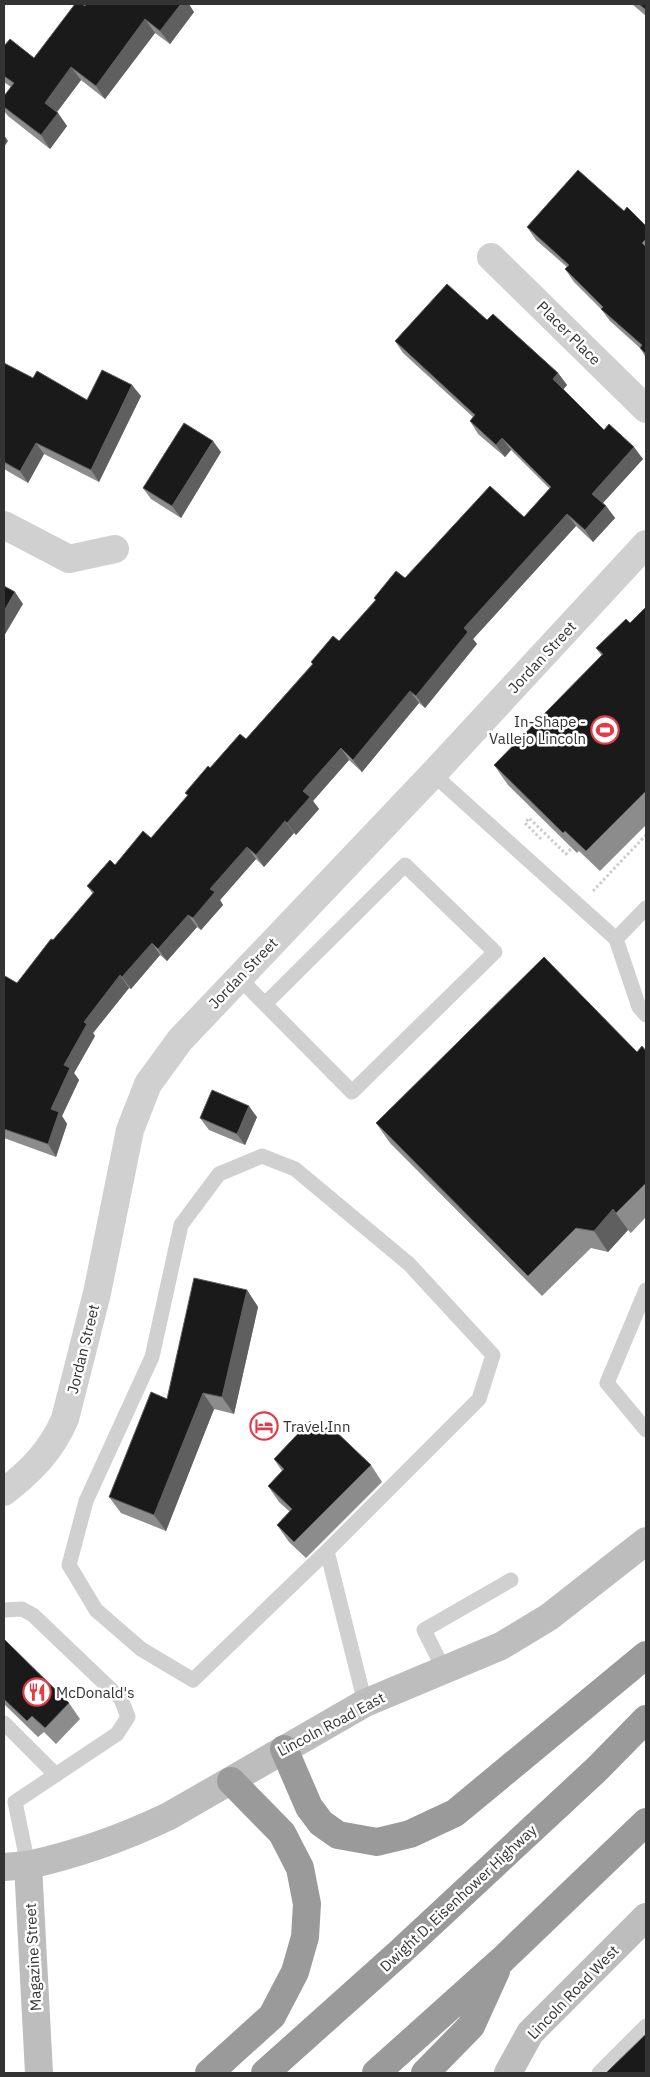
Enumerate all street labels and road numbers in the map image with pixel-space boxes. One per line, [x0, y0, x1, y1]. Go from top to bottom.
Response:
street label: Placer Place [533, 297, 605, 369]
street label: Jordan Street [504, 617, 580, 697]
street label: Jordan Street [204, 934, 282, 1012]
street label: Jordan Street [63, 1302, 103, 1396]
street label: Lincoln Road East [274, 1688, 388, 1760]
street label: Dwight D. Eisenhower Highway [376, 1820, 541, 1976]
street label: Magazine Street [21, 1902, 45, 2012]
street label: Lincoln Road West [523, 1941, 623, 2043]

